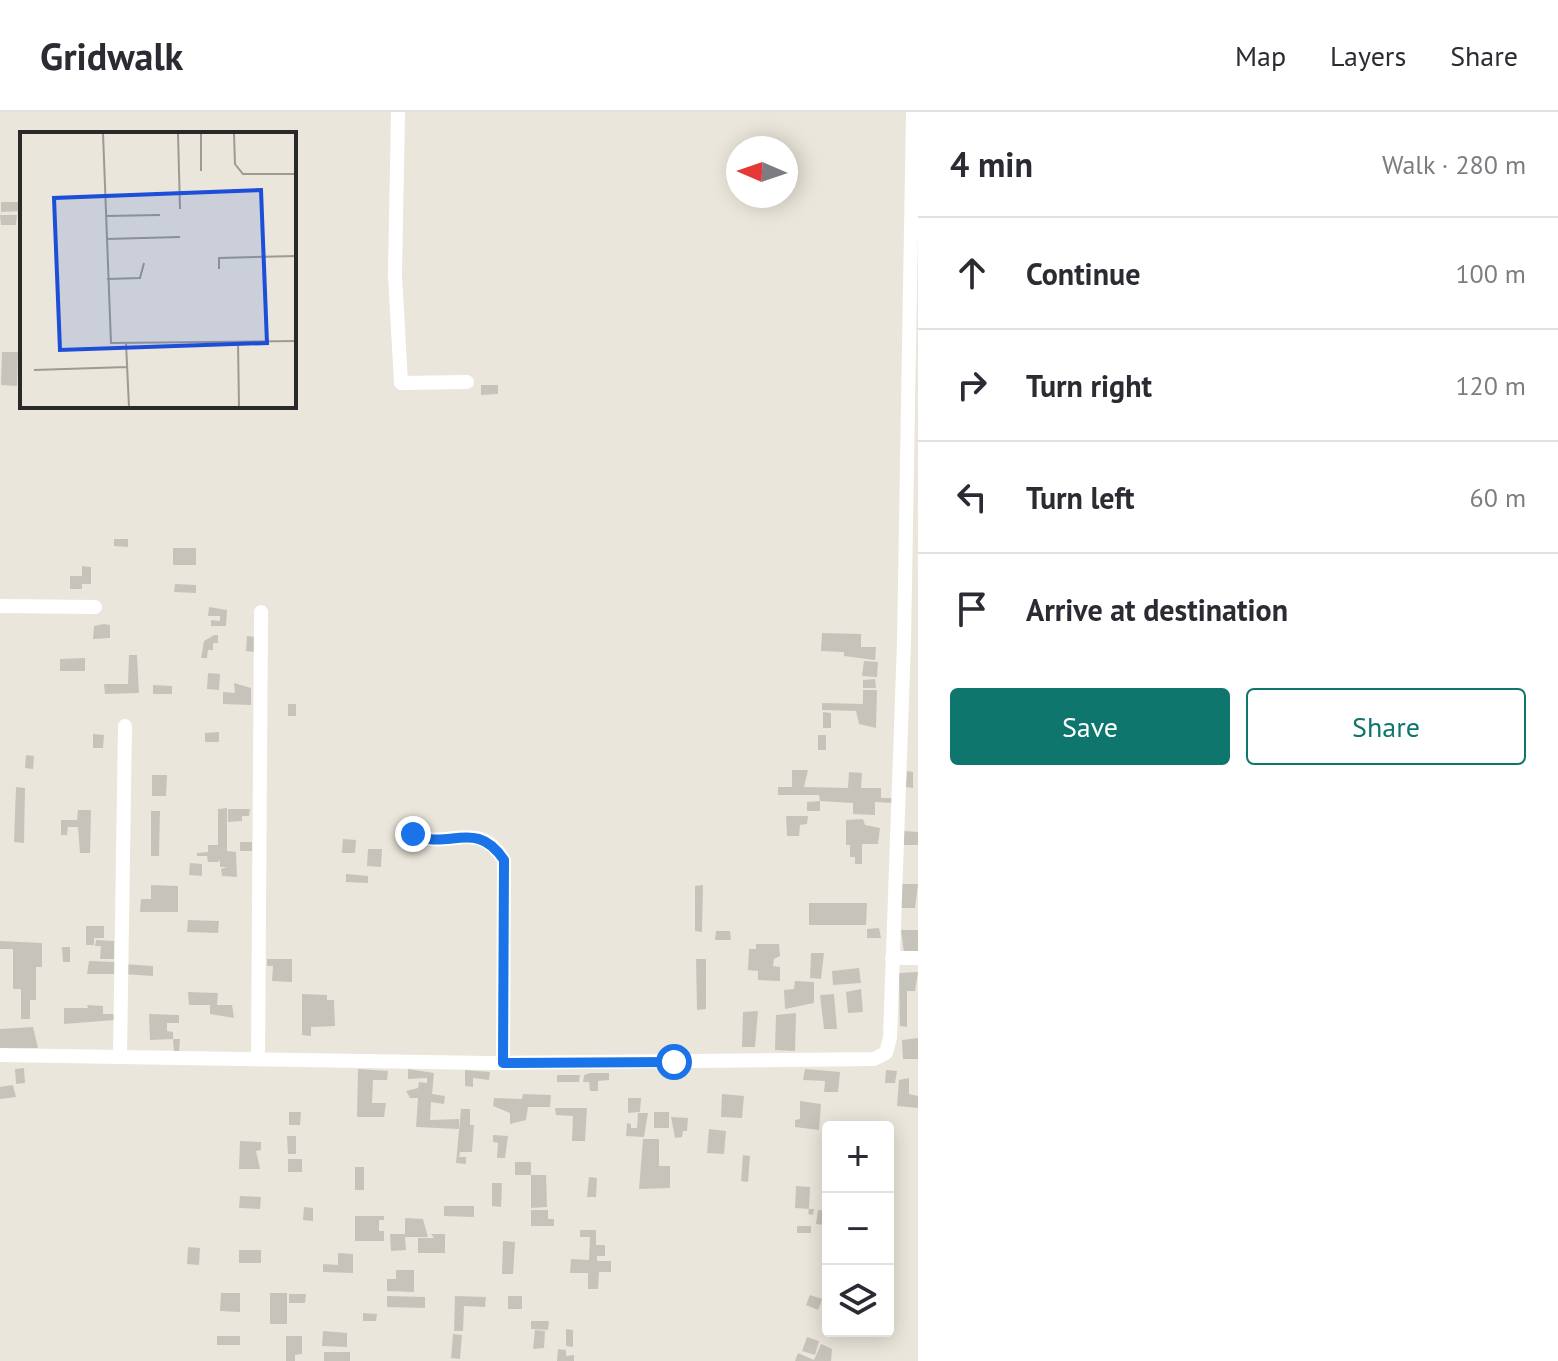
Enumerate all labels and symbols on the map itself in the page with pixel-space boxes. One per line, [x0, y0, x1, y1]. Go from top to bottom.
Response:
inset map [20, 132, 296, 408]
north arrow [726, 136, 798, 208]
route end [395, 816, 431, 852]
route start [656, 1044, 692, 1080]

